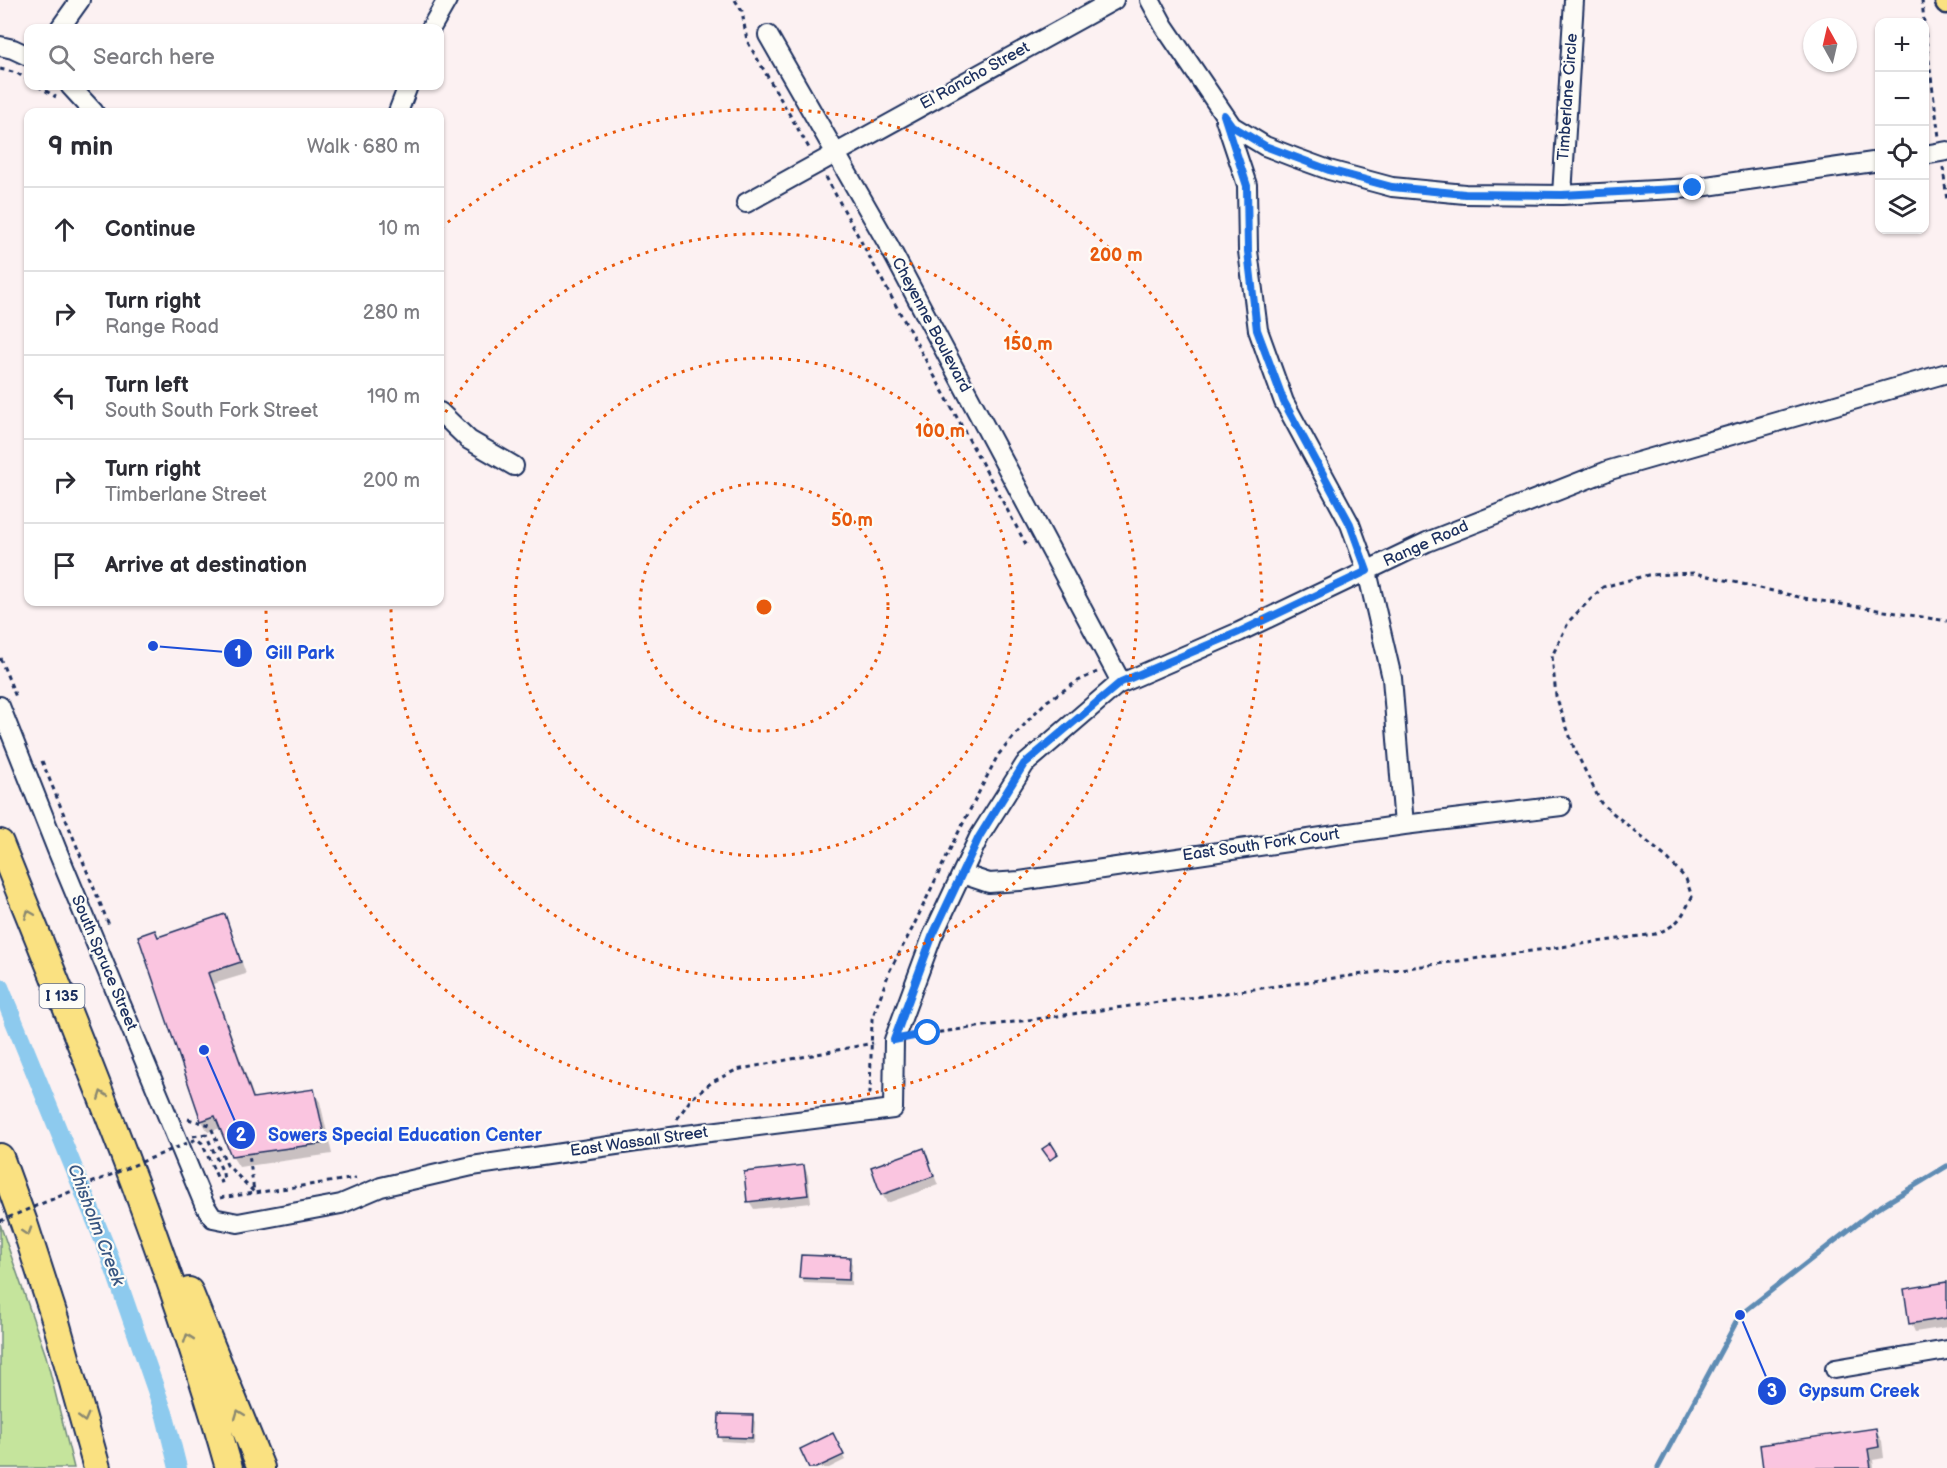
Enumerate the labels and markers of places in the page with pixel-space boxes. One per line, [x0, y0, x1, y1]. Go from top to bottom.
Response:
centre of rings [754, 597, 774, 617]
callout: Gill Park [223, 635, 346, 671]
callout: Sowers Special Education Center [226, 1117, 554, 1153]
callout: Gypsum Creek [1757, 1373, 1931, 1409]

